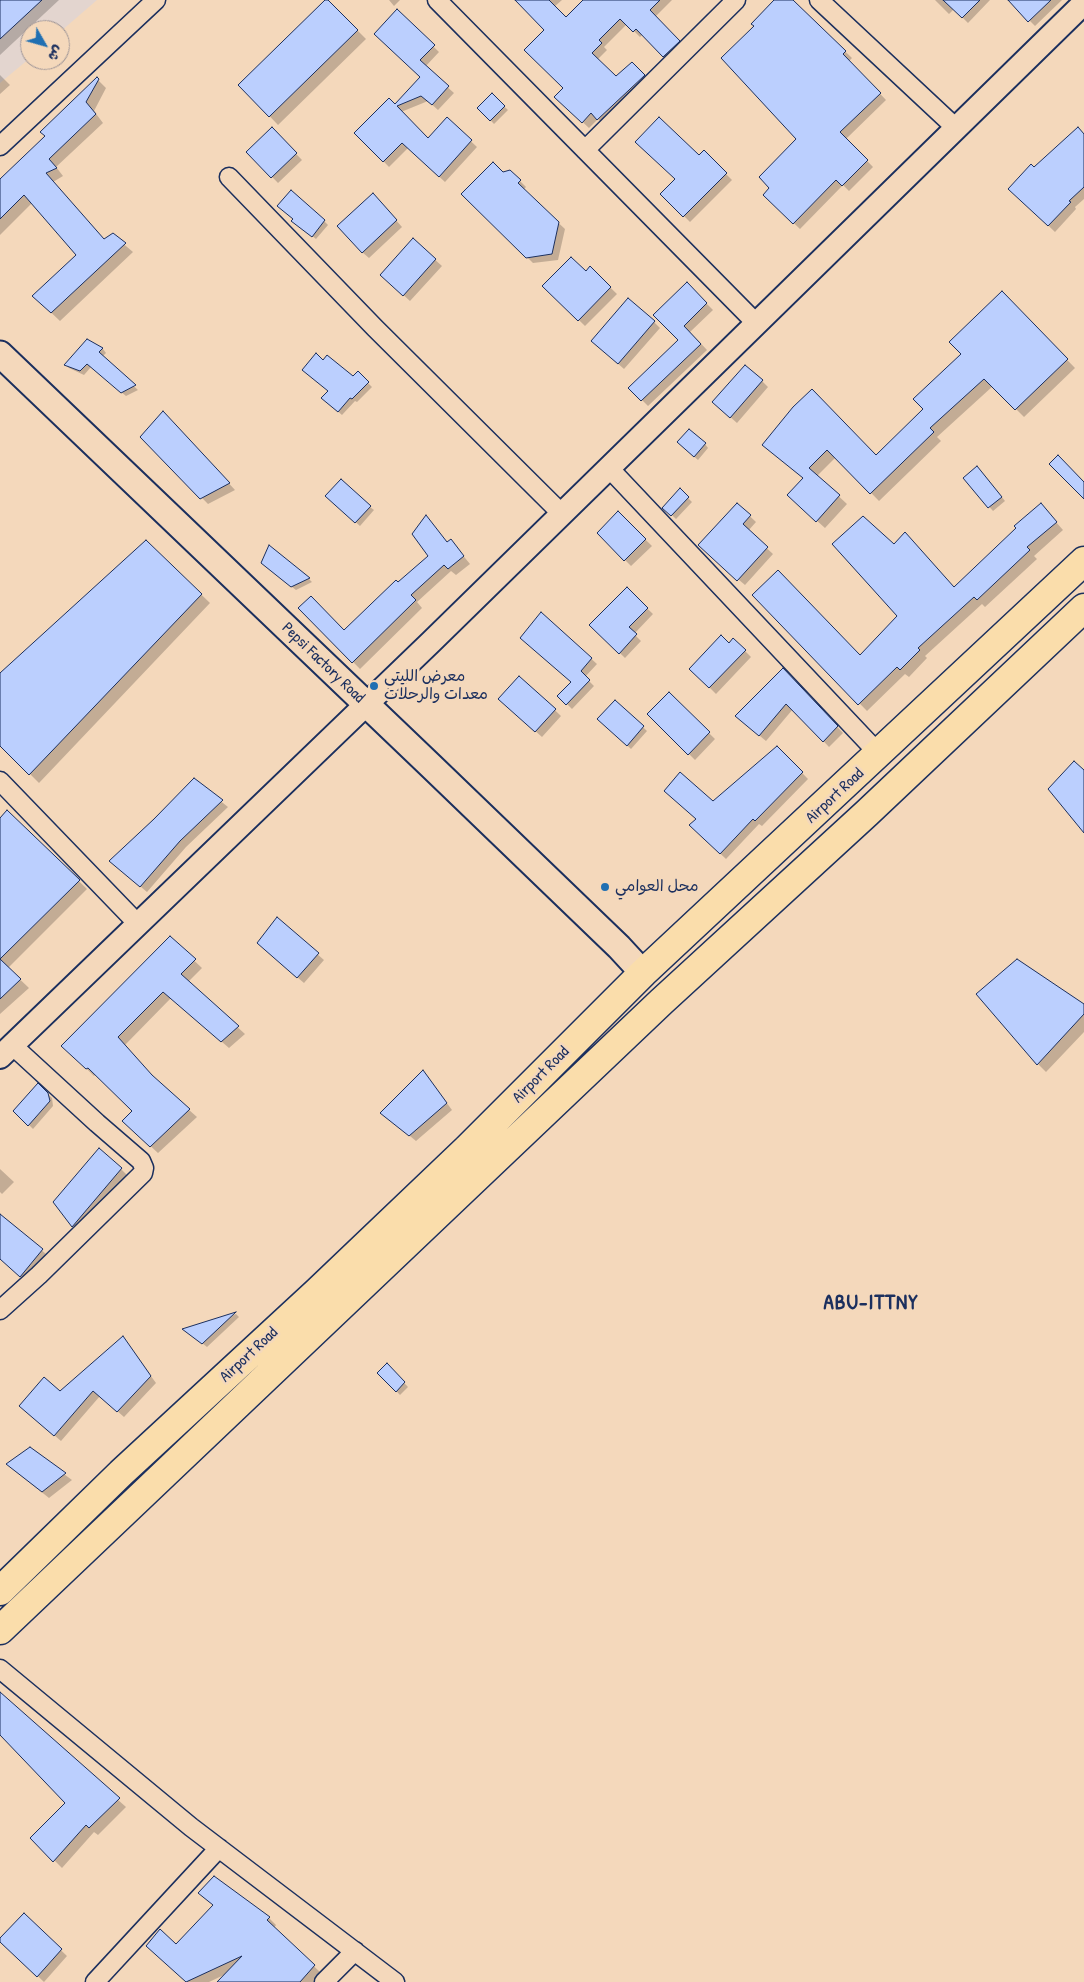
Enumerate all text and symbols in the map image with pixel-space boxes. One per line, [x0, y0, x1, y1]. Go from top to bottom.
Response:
north arrow [20, 20, 70, 70]
text: ش [44, 42, 69, 66]
street label: Pepsi Factory Road [278, 619, 368, 707]
place label: معرض الليتي معدات والرحلات [384, 667, 488, 705]
marker: معرض الليتي معدات والرحلات [368, 680, 380, 692]
street label: Airport Road [802, 764, 868, 828]
place label: محل العوامي [615, 877, 698, 897]
marker: محل العوامي [599, 881, 611, 893]
street label: Airport Road [509, 1043, 573, 1107]
district label: ABU-ITTNY [822, 1290, 920, 1316]
street label: Airport Road [216, 1323, 282, 1387]

